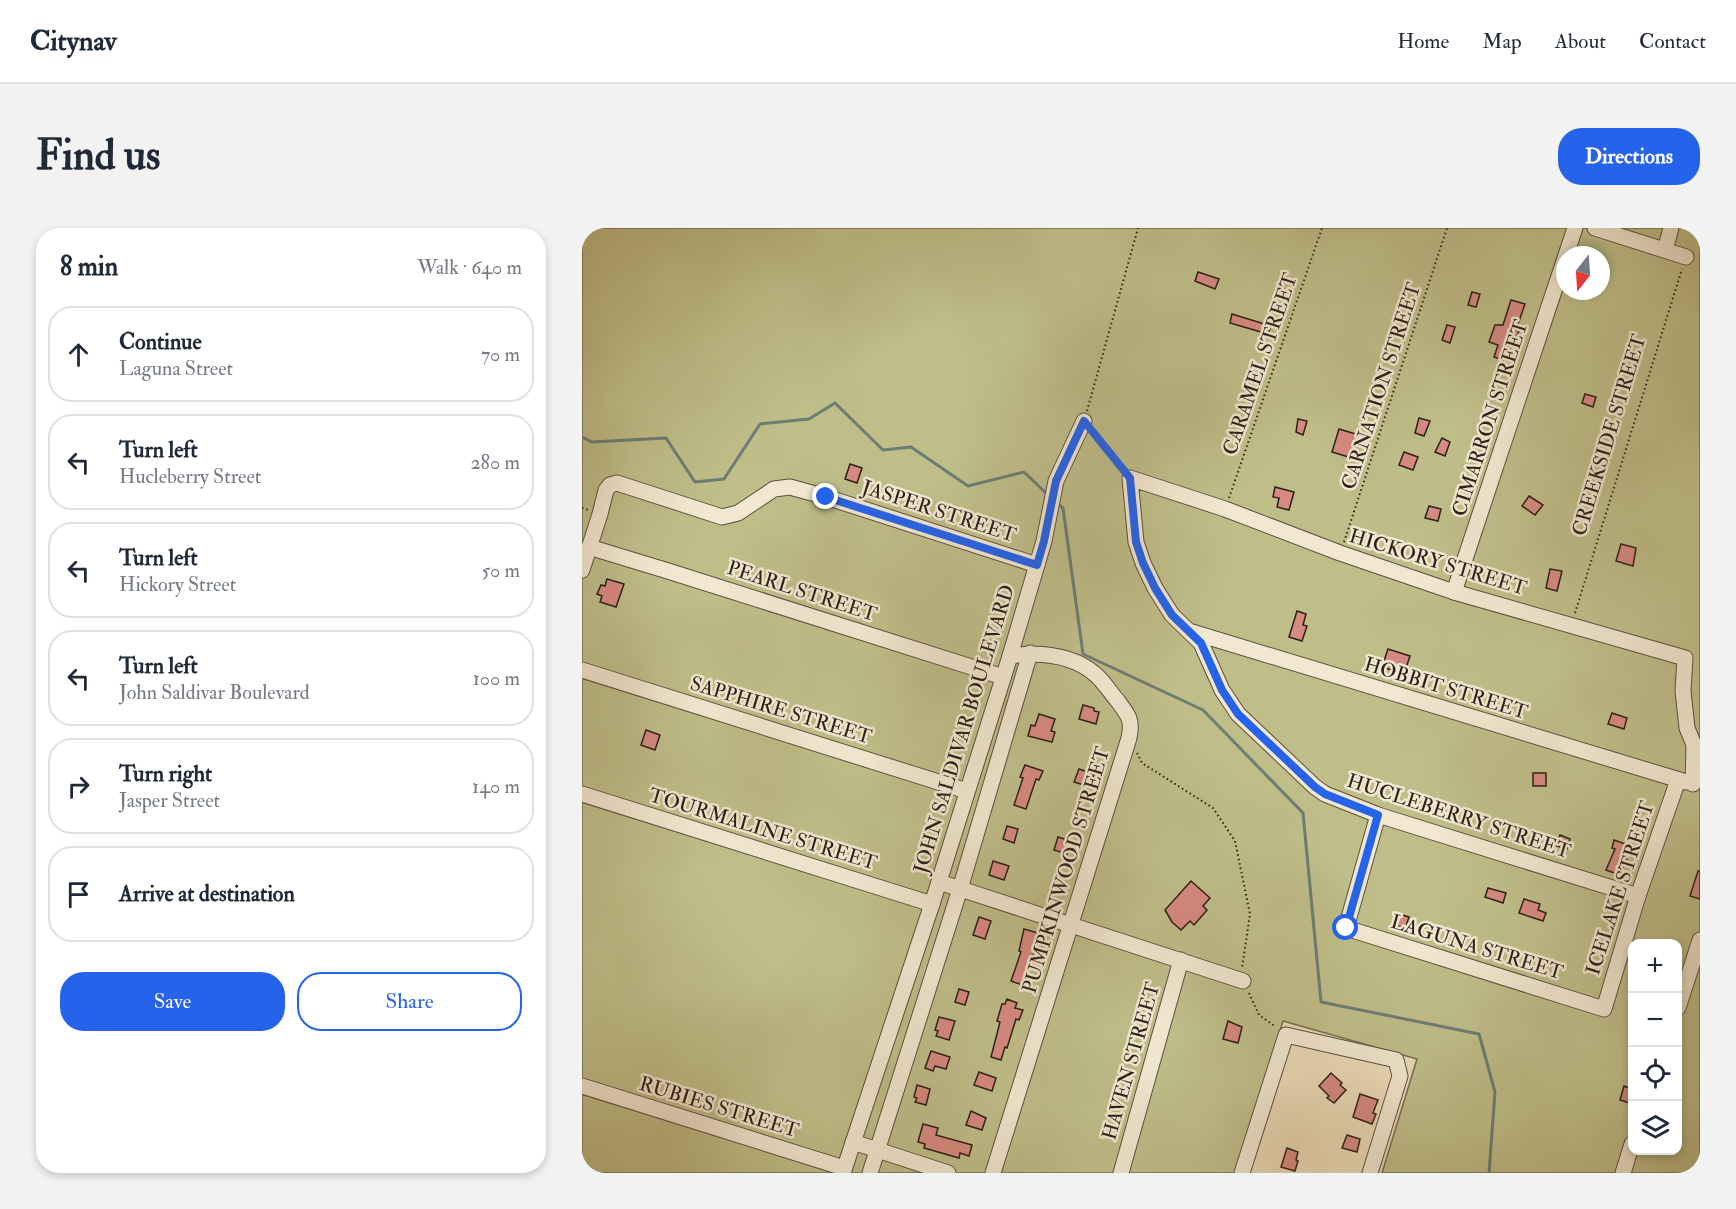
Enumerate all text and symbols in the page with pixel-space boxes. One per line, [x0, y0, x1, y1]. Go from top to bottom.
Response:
text: Citynav [30, 24, 117, 59]
text: Home [1397, 28, 1449, 55]
text: Map [1482, 28, 1522, 55]
text: About [1555, 28, 1606, 55]
text: Contact [1639, 28, 1706, 55]
button: Directions [1558, 128, 1700, 185]
text: Find us [36, 130, 160, 182]
north arrow [1556, 246, 1610, 300]
text: 8 min [60, 251, 118, 283]
text: Walk · 640 m [417, 255, 522, 280]
street label: CARAMEL STREET [1217, 270, 1303, 458]
street label: CARNATION STREET [1336, 279, 1426, 493]
street label: CIMARRON STREET [1446, 316, 1534, 519]
text: Continue [119, 328, 202, 356]
street label: CREEKSIDE STREET [1566, 331, 1652, 539]
icon: ahead [62, 338, 95, 371]
text: 70 m [481, 342, 520, 367]
text: Laguna Street [119, 356, 233, 381]
text: Turn left [119, 436, 198, 464]
icon: left [62, 446, 95, 479]
text: 280 m [470, 450, 520, 475]
text: Hucleberry Street [119, 464, 261, 489]
street label: JASPER STREET [858, 474, 1019, 548]
route end [812, 483, 838, 509]
street label: HICKORY STREET [1346, 523, 1530, 601]
text: Turn left [119, 544, 198, 572]
icon: left [62, 554, 95, 587]
street label: PEARL STREET [724, 555, 880, 627]
text: 50 m [481, 558, 520, 583]
text: Hickory Street [119, 572, 236, 597]
street label: JOHN SALDIVAR BOULEVARD [908, 582, 1020, 877]
street label: HOBBIT STREET [1361, 651, 1531, 725]
text: Turn left [119, 652, 198, 680]
icon: left [62, 662, 95, 695]
text: 100 m [473, 666, 520, 691]
street label: SAPPHIRE STREET [687, 670, 875, 750]
text: John Saldivar Boulevard [119, 680, 310, 705]
street label: PUMPKINWOOD STREET [1017, 744, 1115, 996]
text: Turn right [119, 760, 212, 788]
street label: HUCLEBERRY STREET [1344, 768, 1574, 864]
icon: right [62, 770, 95, 803]
text: 140 m [472, 774, 520, 799]
street label: TOURMALINE STREET [646, 782, 880, 876]
text: Jasper Street [119, 788, 220, 813]
street label: ICELAKE STREET [1580, 798, 1660, 978]
icon: arrive [62, 878, 95, 911]
text: Arrive at destination [119, 880, 295, 908]
street label: LAGUNA STREET [1388, 909, 1567, 985]
route start [1332, 914, 1358, 940]
map controls [1628, 939, 1682, 1155]
button: + [1628, 939, 1682, 993]
button: Save [60, 972, 285, 1031]
button: Share [297, 972, 522, 1031]
street label: HAVEN STREET [1097, 979, 1165, 1143]
button: − [1628, 993, 1682, 1047]
button: locate [1628, 1047, 1682, 1101]
street label: RUBIES STREET [636, 1071, 802, 1143]
button: layers [1628, 1101, 1682, 1155]

